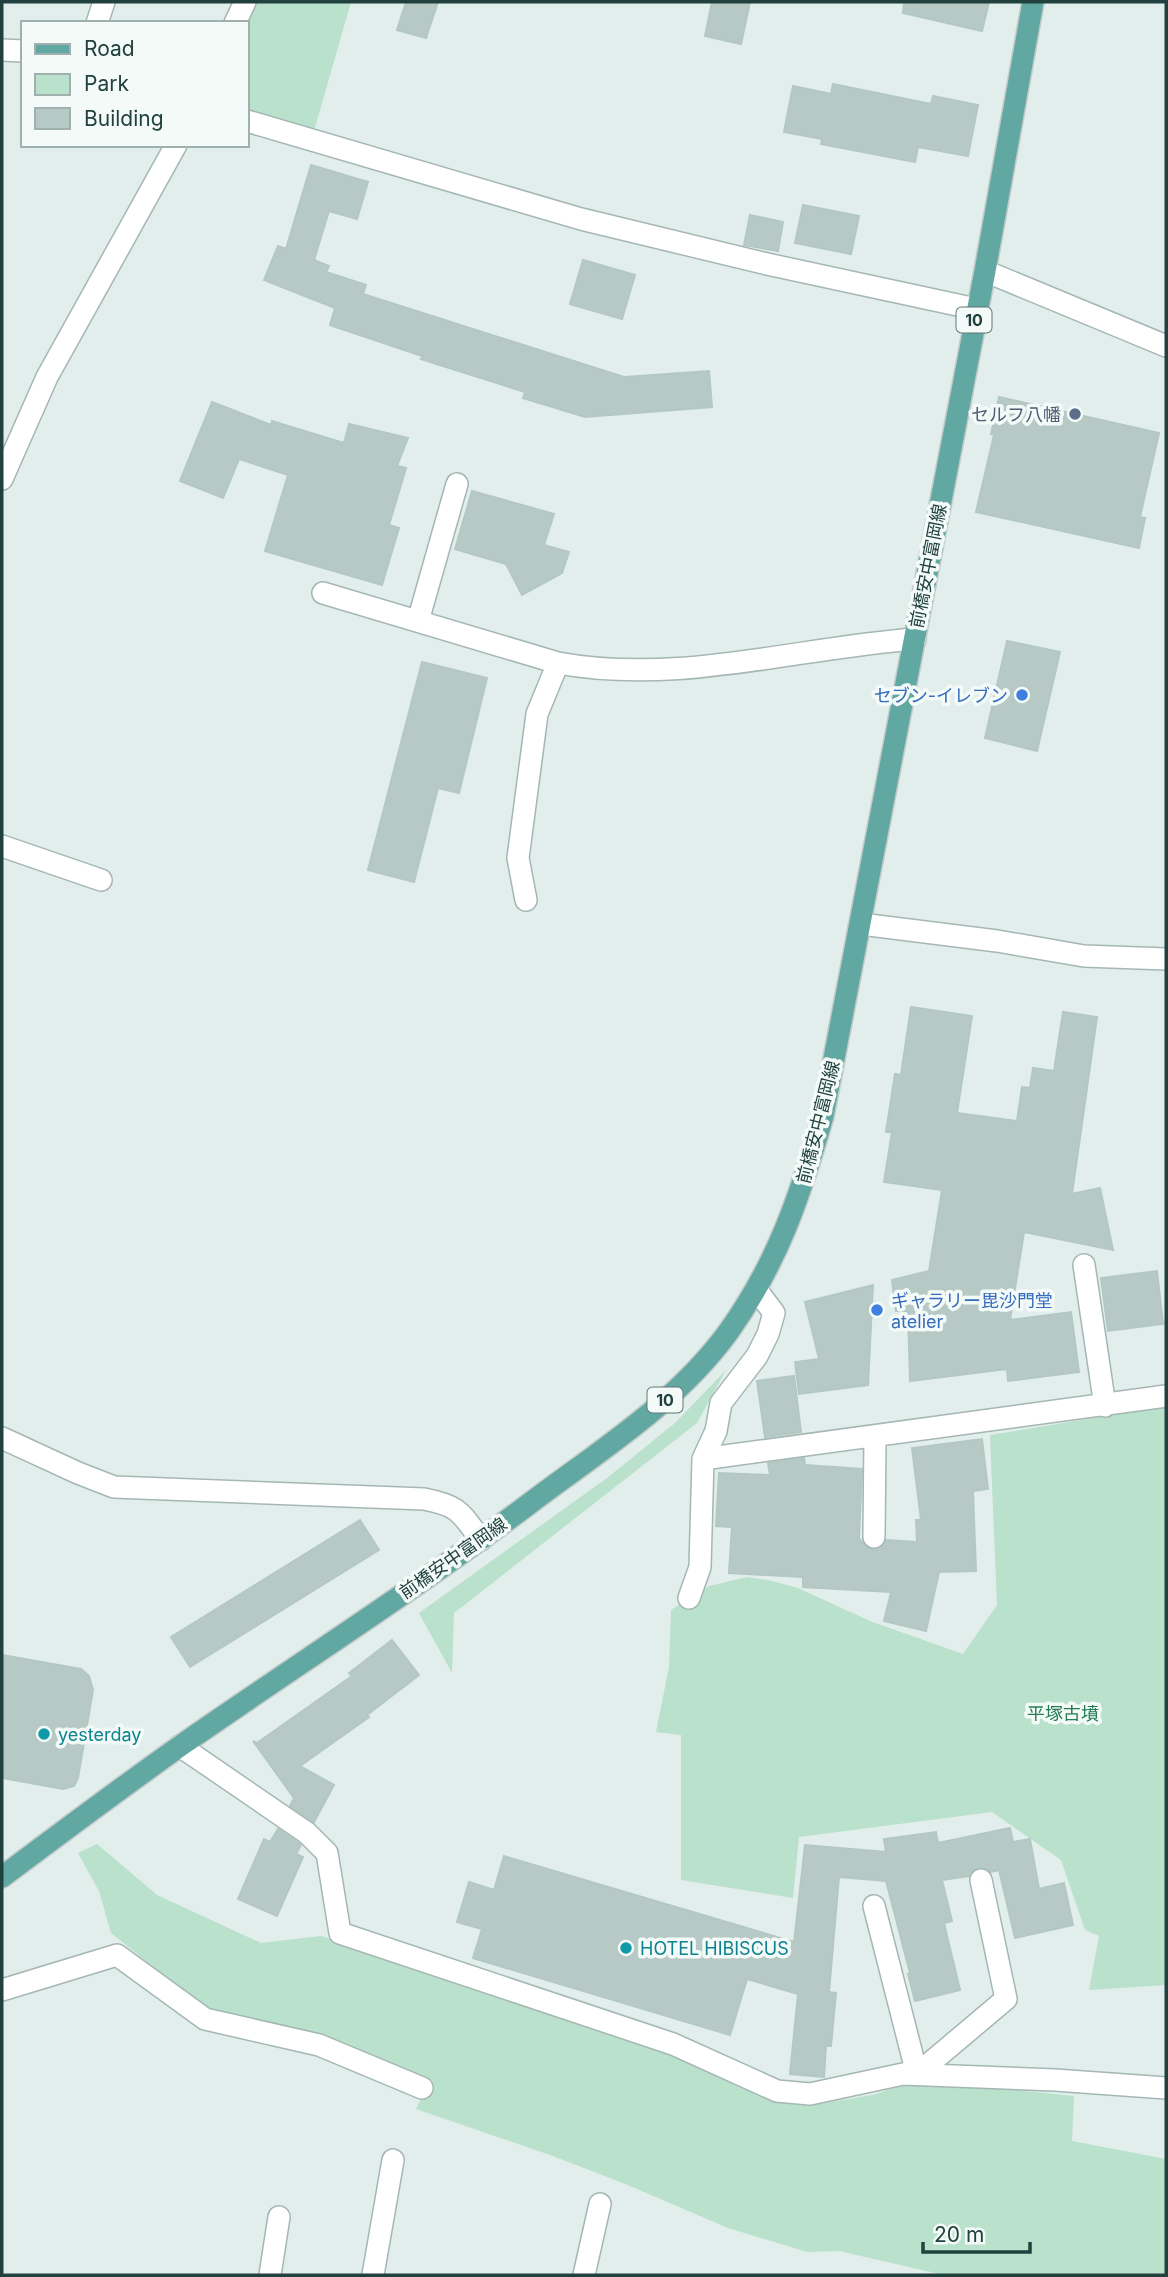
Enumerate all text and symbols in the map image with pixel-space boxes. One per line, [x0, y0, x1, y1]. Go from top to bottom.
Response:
legend [21, 21, 248, 147]
text: Road [84, 36, 135, 61]
text: Park [84, 71, 129, 96]
text: Building [84, 106, 164, 131]
road number: 10 [956, 308, 992, 332]
place label: セルフ八幡 [971, 404, 1061, 425]
marker: セルフ八幡 [1067, 406, 1083, 422]
street label: 前橋安中富岡線 [906, 502, 950, 630]
place label: セブン-イレブン [874, 685, 1008, 706]
marker: セブン-イレブン [1014, 687, 1030, 703]
street label: 前橋安中富岡線 [793, 1058, 843, 1186]
place label: ギャラリー毘沙門堂 atelier [891, 1290, 1053, 1332]
marker: ギャラリー毘沙門堂 atelier [869, 1302, 885, 1318]
road number: 10 [648, 1388, 682, 1412]
street label: 前橋安中富岡線 [395, 1513, 511, 1603]
park label: 平塚古墳 [1027, 1703, 1099, 1724]
place label: yesterday [58, 1724, 141, 1745]
marker: yesterday [36, 1726, 52, 1742]
place label: HOTEL HIBISCUS [640, 1938, 789, 1959]
marker: HOTEL HIBISCUS [618, 1940, 634, 1956]
scale bar [923, 2210, 1030, 2254]
text: 20 m [934, 2222, 984, 2247]

